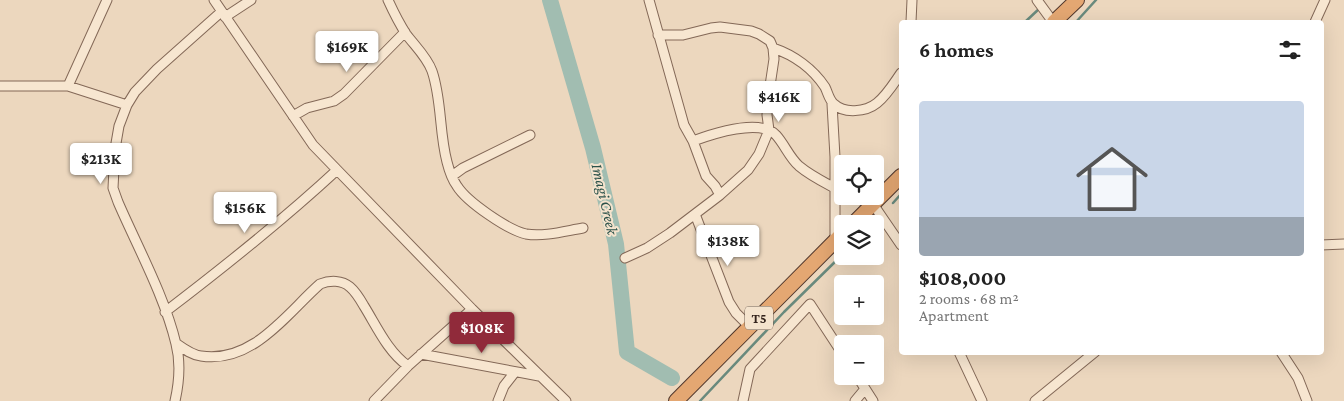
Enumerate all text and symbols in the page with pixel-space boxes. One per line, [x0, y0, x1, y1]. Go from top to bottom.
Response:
pin: $169K [312, 30, 382, 73]
icon: filters [1276, 36, 1304, 64]
text: $169K [326, 38, 368, 55]
text: 6 homes [919, 38, 994, 62]
pin: $416K [744, 80, 814, 123]
text: $416K [758, 88, 800, 105]
icon: home [1067, 134, 1157, 224]
pin: $213K [66, 142, 136, 185]
text: $213K [81, 150, 121, 167]
map controls [834, 155, 884, 385]
button: locate [834, 155, 884, 205]
water label: Imagi Creek [588, 162, 622, 237]
pin: $156K [210, 192, 280, 234]
text: $156K [225, 199, 265, 216]
button: layers [834, 215, 884, 265]
pin: $138K [693, 224, 763, 267]
text: $138K [707, 232, 749, 249]
text: $108,000 [919, 266, 1006, 290]
button: + [834, 275, 884, 325]
text: 2 rooms · 68 m² [919, 290, 1019, 307]
road number: T5 [745, 306, 773, 330]
text: Apartment [919, 307, 989, 324]
pin: $108K [447, 312, 517, 354]
text: $108K [460, 319, 504, 336]
button: − [834, 335, 884, 385]

